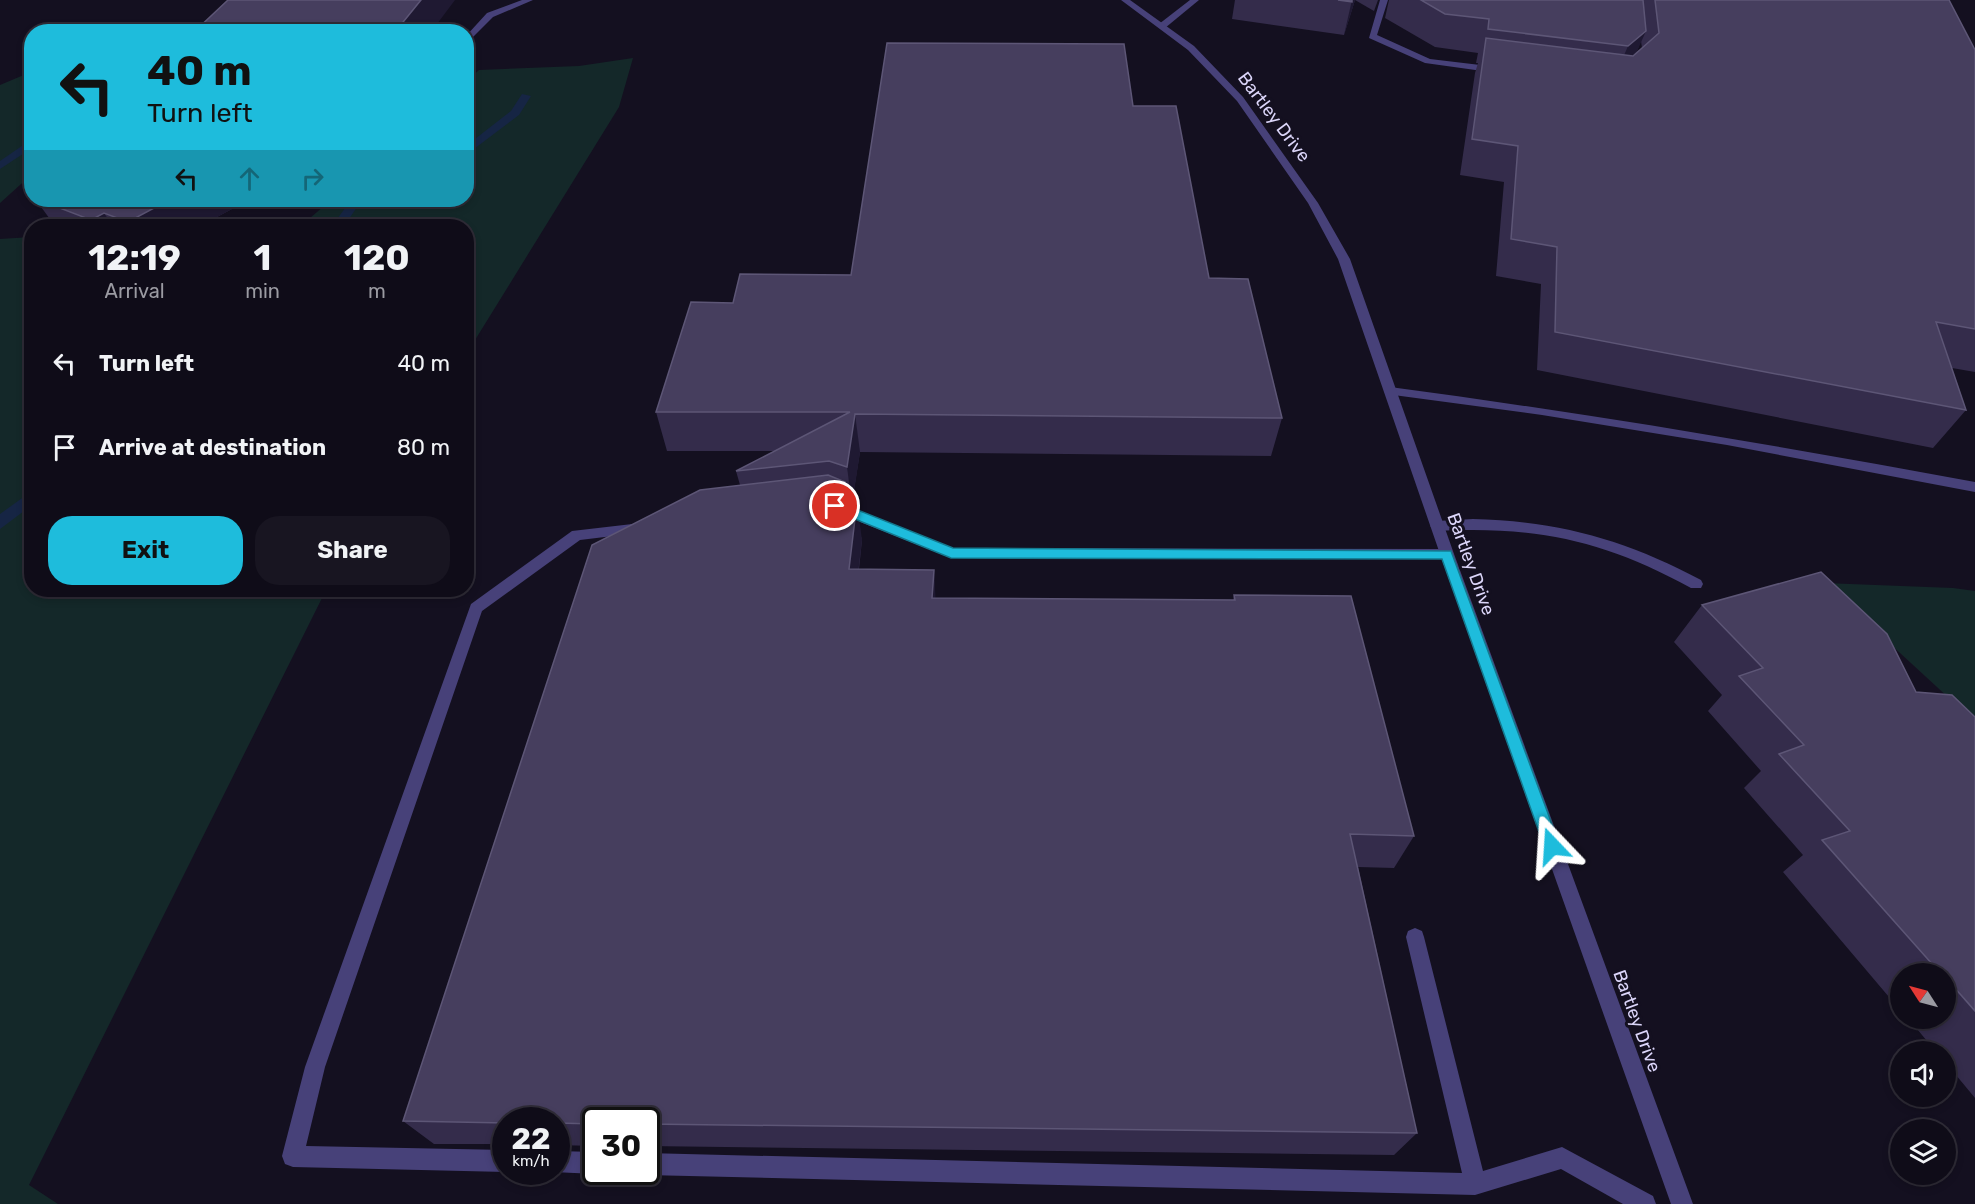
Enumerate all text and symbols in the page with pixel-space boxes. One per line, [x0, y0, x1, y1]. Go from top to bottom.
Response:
text: 40 m [147, 46, 252, 96]
icon: left [48, 48, 126, 126]
street label: Bartley Drive [1233, 68, 1315, 166]
text: Turn left [147, 97, 252, 129]
icon: left [170, 162, 203, 195]
icon: ahead [233, 162, 266, 195]
icon: right [296, 162, 329, 195]
text: 12:19 [88, 236, 181, 279]
text: 1 [254, 236, 271, 279]
text: 120 [344, 236, 410, 279]
text: Arrival [105, 279, 165, 303]
text: min [245, 279, 280, 303]
text: m [368, 279, 386, 303]
icon: left [48, 347, 81, 380]
text: Turn left [99, 350, 194, 377]
text: 40 m [397, 350, 450, 377]
icon: arrive [48, 431, 81, 464]
text: Arrive at destination [99, 434, 326, 461]
text: 80 m [397, 434, 450, 461]
pin [809, 480, 860, 531]
icon: arrive [818, 489, 851, 522]
street label: Bartley Drive [1442, 510, 1500, 618]
button: Exit [48, 516, 243, 585]
button: Share [255, 516, 450, 585]
position arrow [1520, 814, 1584, 878]
north arrow [1890, 963, 1956, 1029]
map controls [1890, 963, 1956, 1185]
street label: Bartley Drive [1608, 967, 1666, 1075]
button: sound [1890, 1041, 1956, 1107]
speed limit sign: 30 [582, 1107, 660, 1185]
button: layers [1890, 1119, 1956, 1185]
text: 22 [512, 1121, 551, 1157]
text: km/h [512, 1152, 550, 1170]

